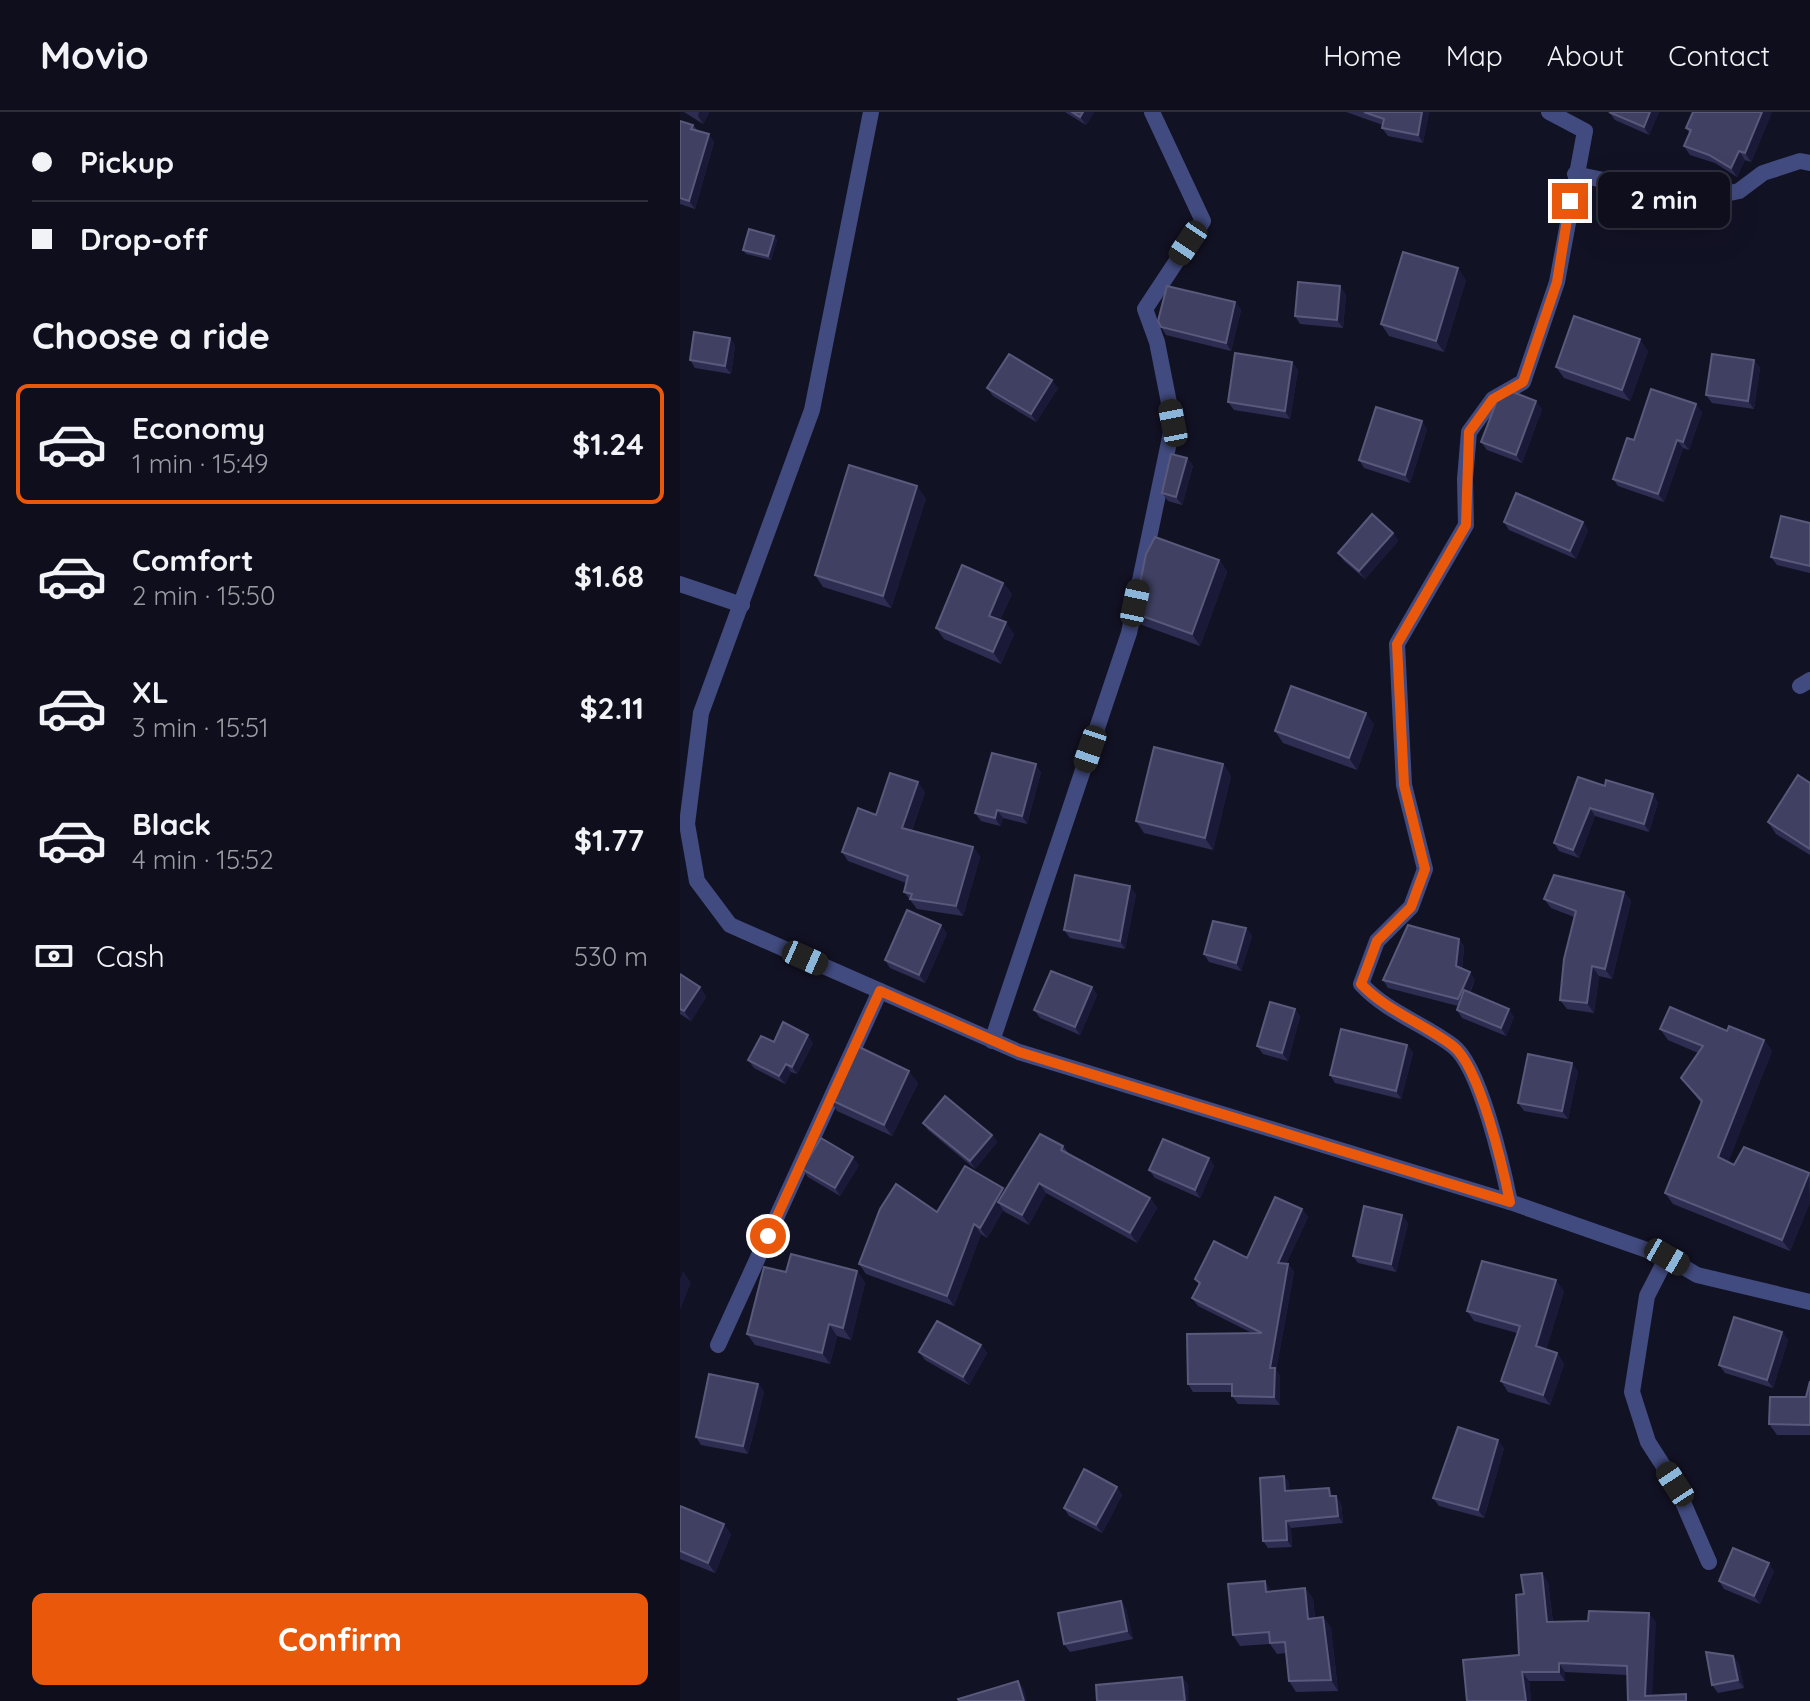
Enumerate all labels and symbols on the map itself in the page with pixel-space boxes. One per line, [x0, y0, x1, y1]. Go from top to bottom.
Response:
callout: 2 min [1598, 173, 1730, 229]
route end [1552, 183, 1588, 219]
car [1165, 216, 1211, 270]
car [1157, 397, 1189, 449]
car [1118, 577, 1152, 629]
car [1071, 722, 1109, 776]
car [778, 937, 832, 979]
route start [750, 1218, 786, 1254]
car [1640, 1235, 1694, 1279]
car [1652, 1457, 1698, 1511]

